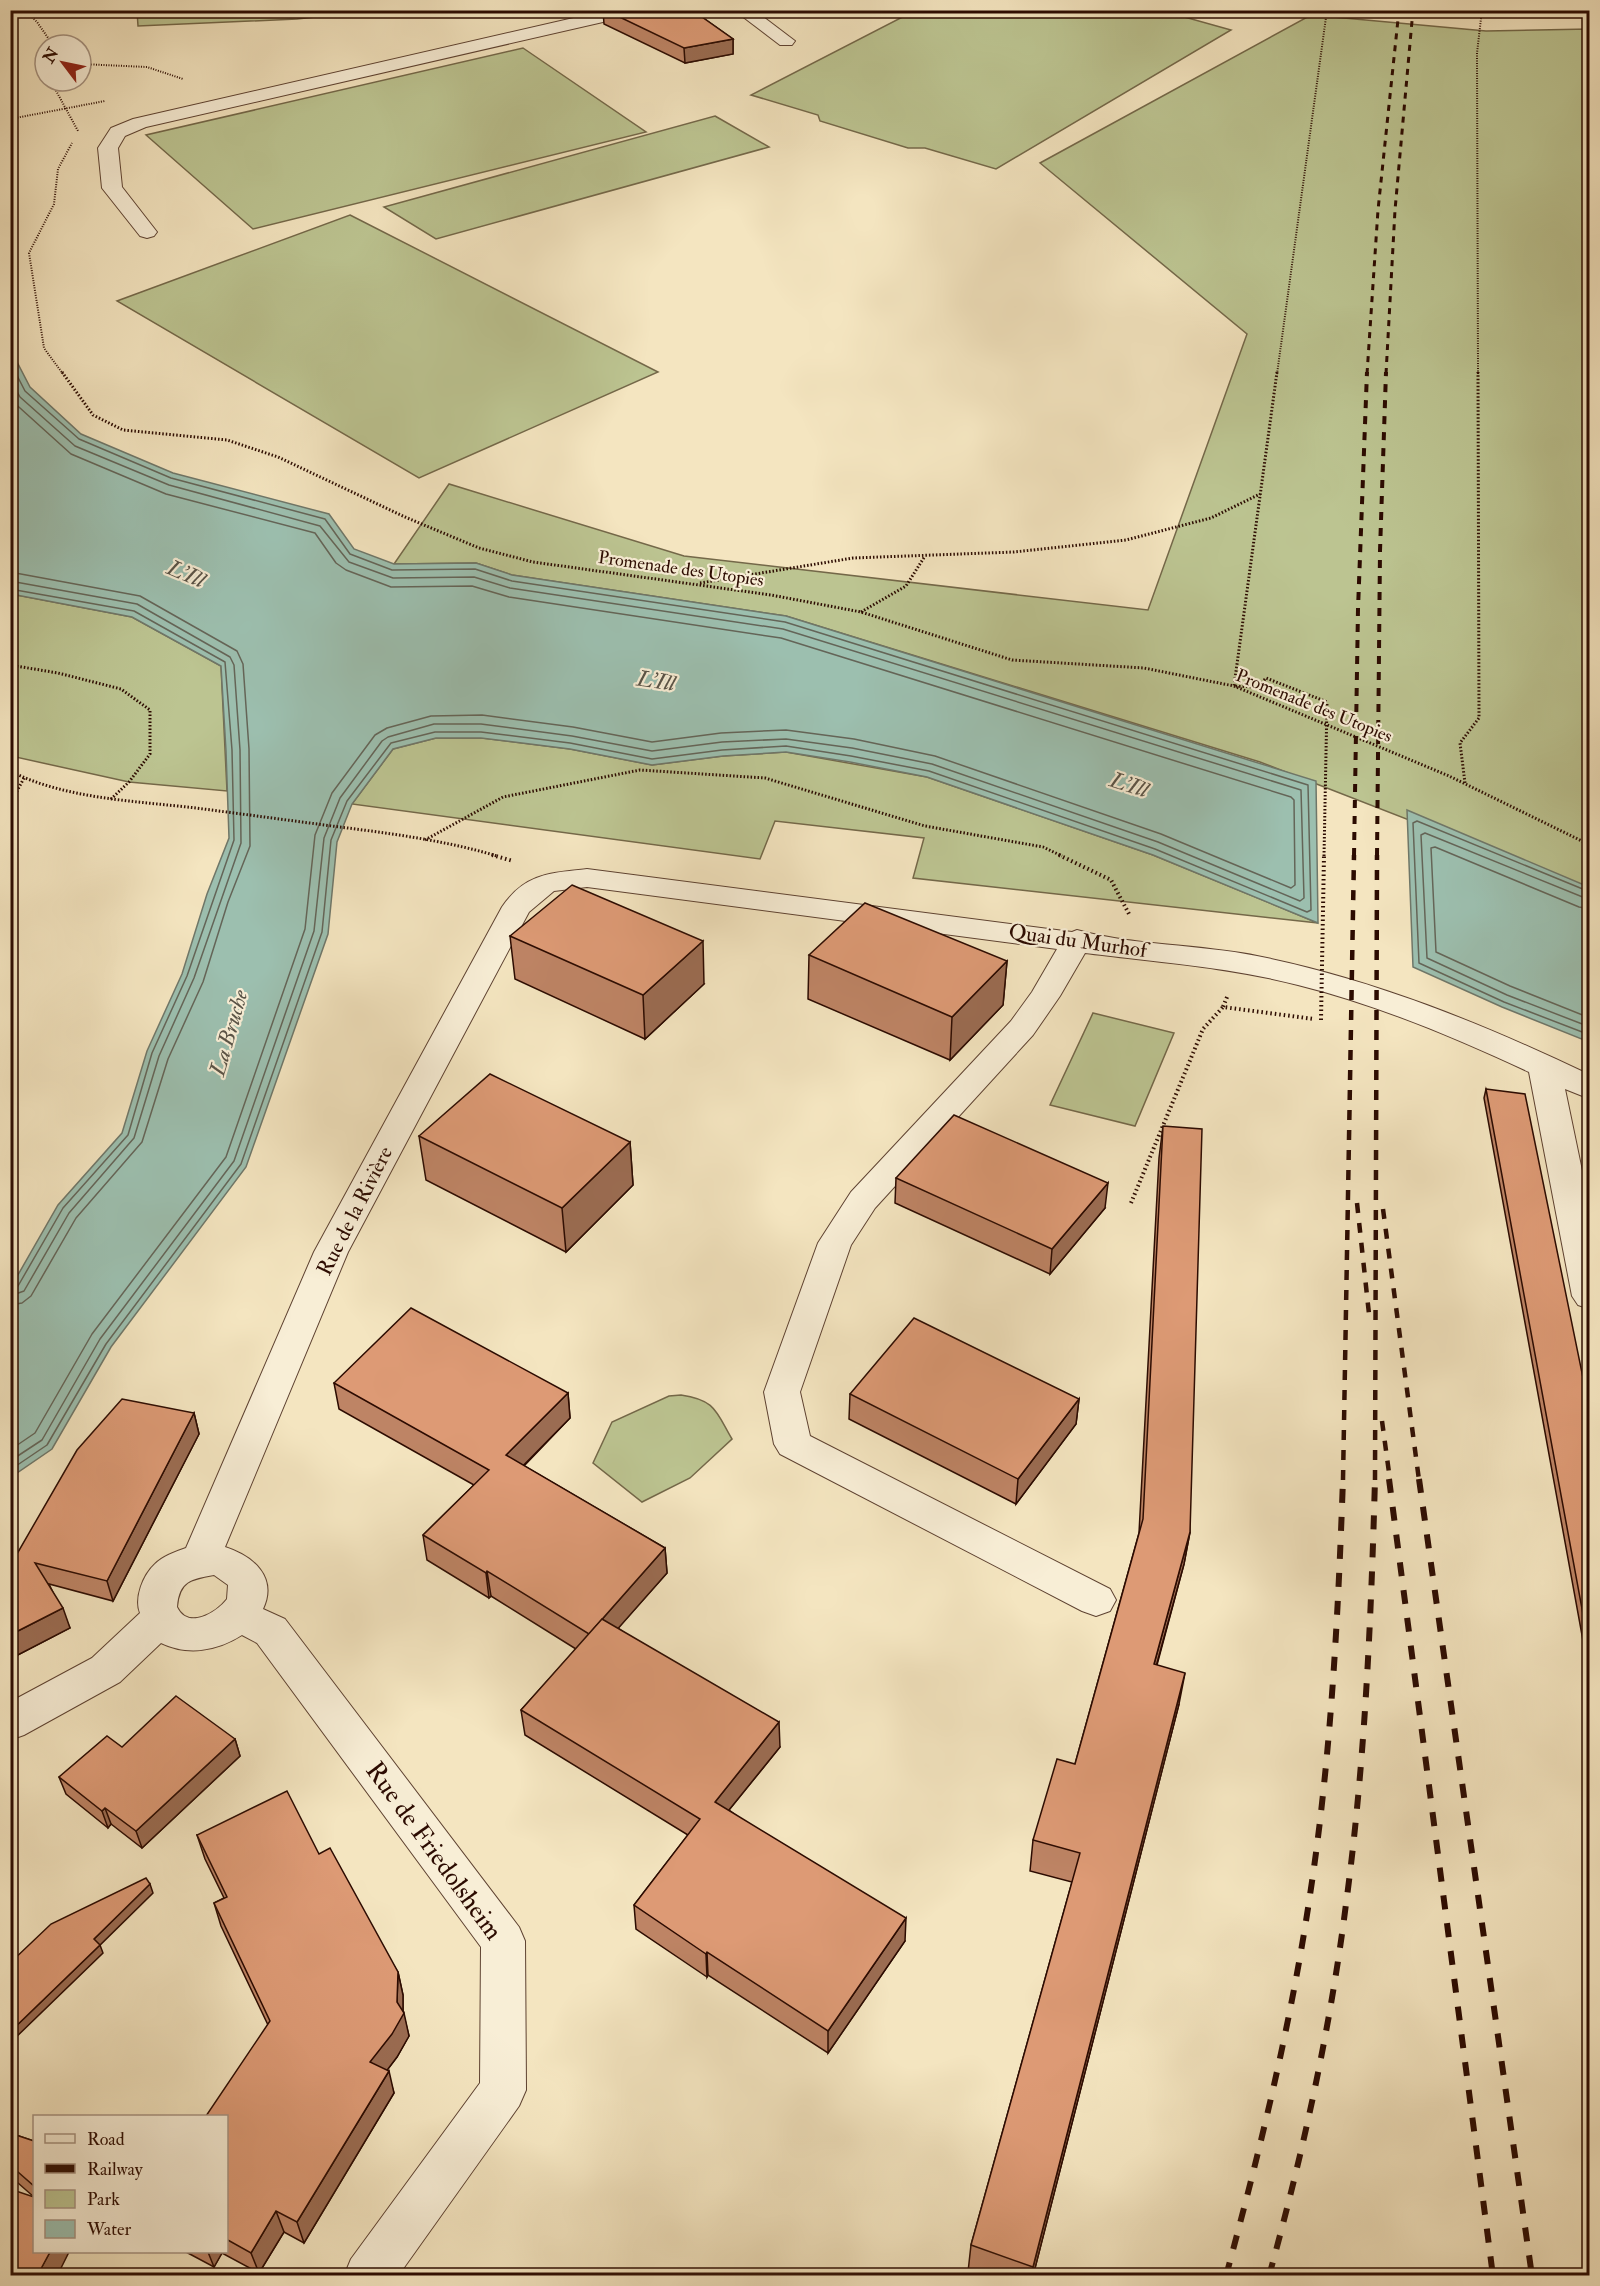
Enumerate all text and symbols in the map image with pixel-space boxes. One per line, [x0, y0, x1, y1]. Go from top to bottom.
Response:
north arrow [33, 33, 93, 93]
text: N [38, 44, 64, 68]
street label: Promenade des Utopies [597, 546, 765, 592]
water label: L'Ill [162, 553, 211, 595]
water label: L'Ill [634, 664, 679, 698]
street label: Promenade des Utopies [1232, 664, 1396, 748]
water label: L'Ill [1105, 765, 1153, 805]
street label: Quai du Murhof [1007, 918, 1152, 965]
water label: La Bruche [203, 986, 255, 1080]
street label: Rue de la Rivière [311, 1142, 399, 1280]
street label: Rue de Friedolsheim [359, 1756, 509, 1946]
legend [33, 2115, 228, 2253]
text: Road [87, 2128, 125, 2151]
text: Railway [87, 2158, 144, 2181]
text: Park [87, 2188, 120, 2211]
text: Water [86, 2218, 131, 2241]

